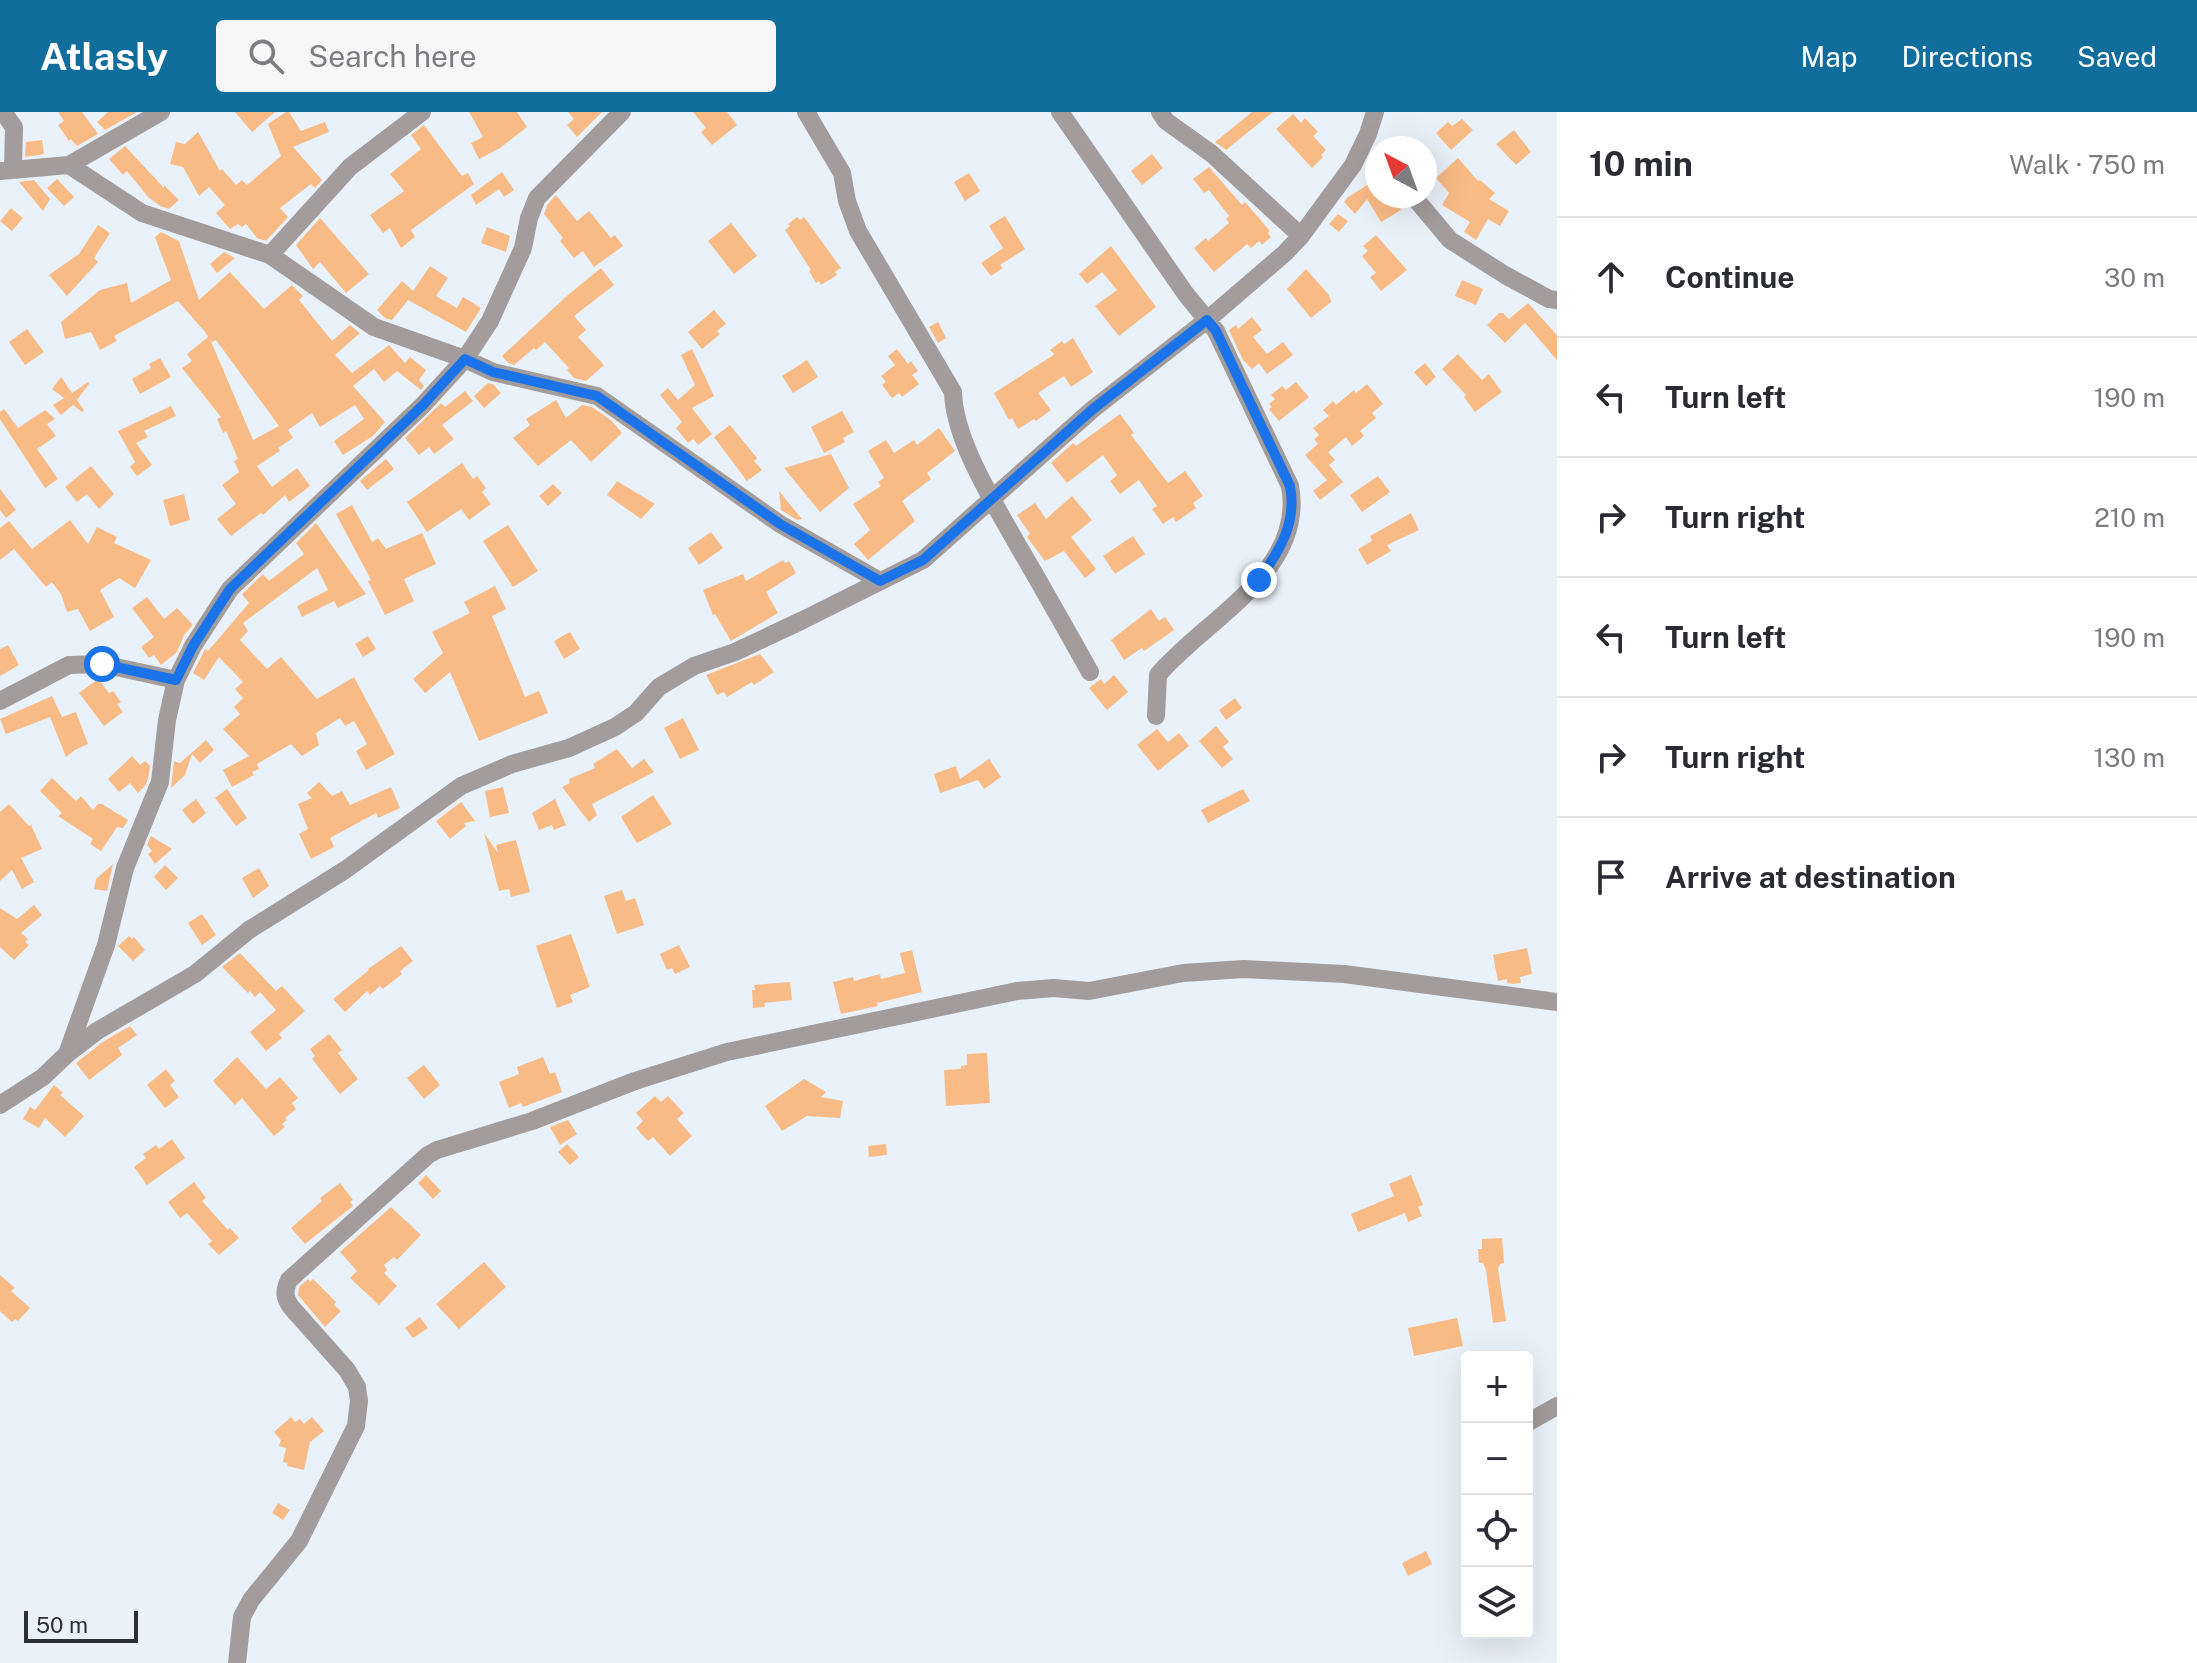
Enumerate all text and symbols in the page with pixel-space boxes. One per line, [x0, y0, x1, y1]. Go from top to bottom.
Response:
search box [216, 20, 776, 92]
text: Atlasly [40, 34, 168, 79]
icon: search [244, 34, 288, 78]
text: Search here [308, 38, 477, 74]
text: Map [1801, 40, 1857, 73]
text: Directions [1901, 40, 2033, 73]
text: Saved [2077, 40, 2157, 73]
north arrow [1365, 136, 1437, 208]
text: 10 min [1589, 144, 1693, 184]
text: Walk · 750 m [2009, 149, 2165, 180]
icon: ahead [1589, 255, 1633, 299]
text: Continue [1665, 259, 1795, 295]
text: 30 m [2104, 262, 2165, 293]
icon: left [1589, 375, 1633, 419]
text: Turn left [1665, 379, 1786, 415]
text: 190 m [2094, 382, 2165, 413]
icon: right [1589, 495, 1633, 539]
text: Turn right [1665, 499, 1805, 535]
text: 210 m [2094, 502, 2165, 533]
route end [1241, 562, 1277, 598]
icon: left [1589, 615, 1633, 659]
text: Turn left [1665, 619, 1786, 655]
text: 190 m [2094, 622, 2165, 653]
route start [84, 646, 120, 682]
icon: right [1589, 735, 1633, 779]
text: Turn right [1665, 739, 1805, 775]
text: 130 m [2093, 742, 2165, 773]
icon: arrive [1589, 855, 1633, 899]
text: Arrive at destination [1665, 859, 1956, 895]
map controls [1461, 1351, 1533, 1639]
button: + [1461, 1351, 1533, 1423]
button: − [1461, 1423, 1533, 1495]
button: locate [1461, 1495, 1533, 1567]
button: layers [1461, 1567, 1533, 1639]
scale bar [24, 1607, 138, 1643]
text: 50 m [36, 1612, 88, 1638]

